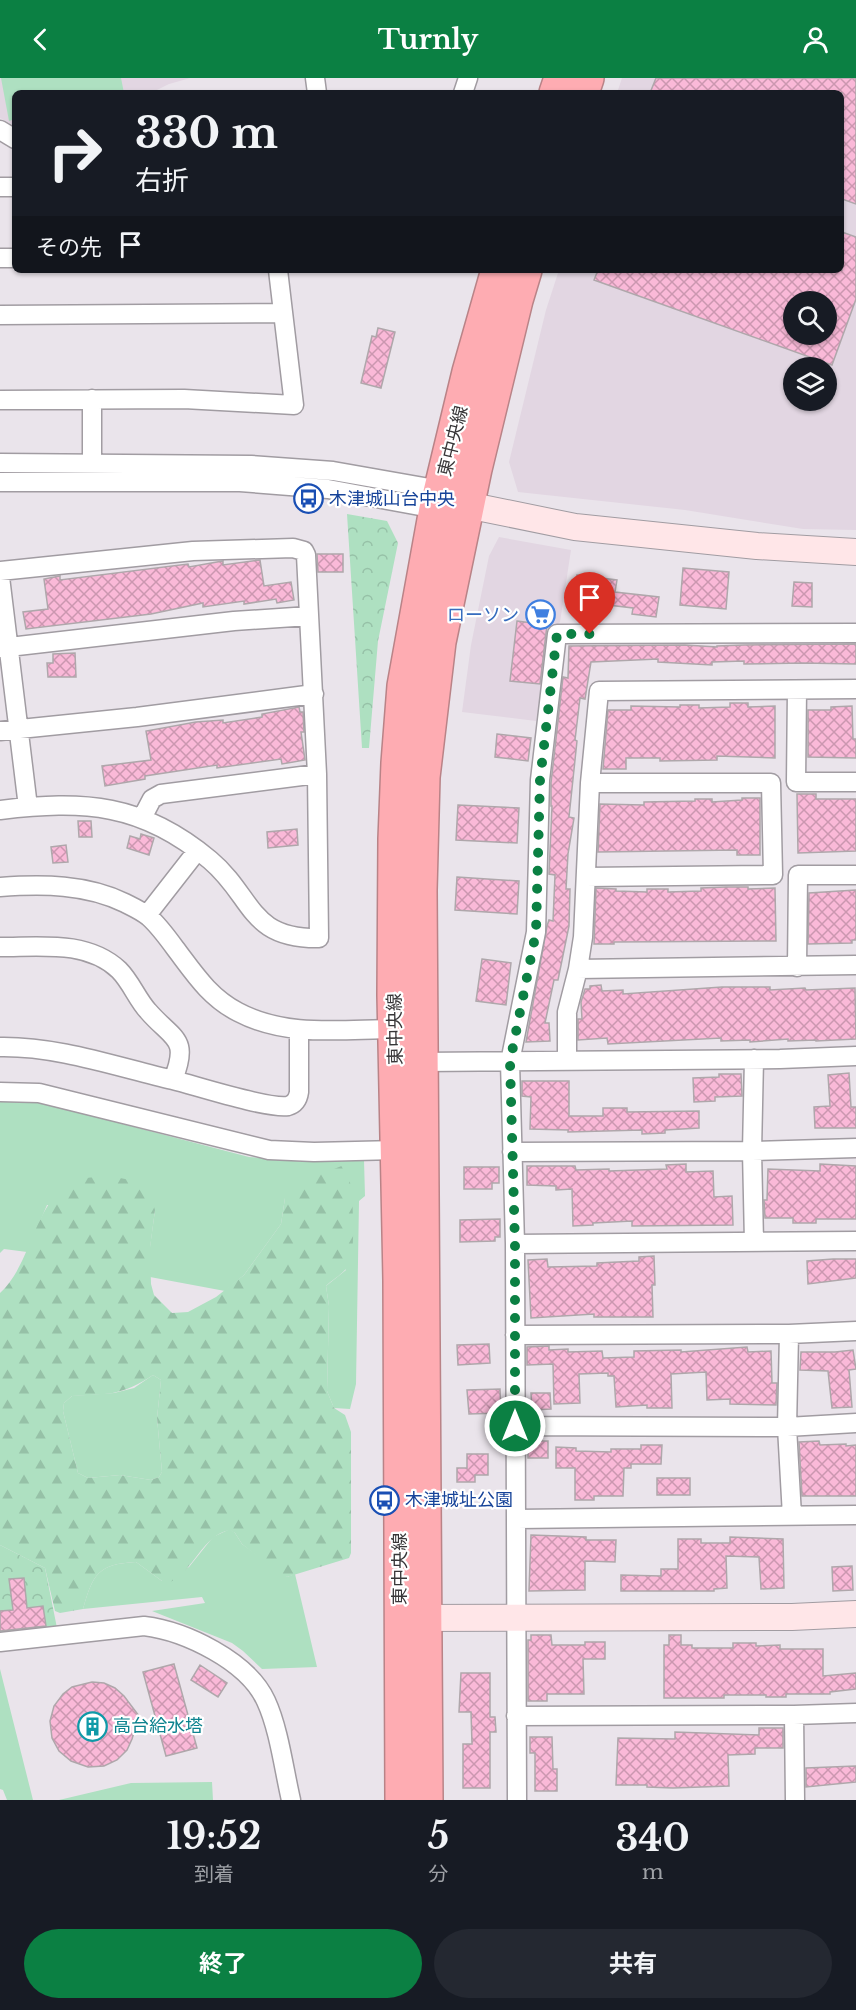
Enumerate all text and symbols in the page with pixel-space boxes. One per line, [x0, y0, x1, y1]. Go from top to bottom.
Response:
icon: back [24, 23, 57, 56]
text: Turnly [378, 23, 478, 56]
icon: person [799, 23, 832, 56]
text: 330 m [135, 107, 278, 159]
icon: right [36, 114, 114, 192]
text: 右折 [135, 164, 189, 197]
icon: arrive [114, 228, 147, 261]
text: その先 [36, 234, 102, 261]
map controls [783, 291, 837, 411]
button: search [783, 291, 837, 345]
button: layers [783, 357, 837, 411]
street label: 東中央線 [434, 403, 472, 479]
bus stop icon: 木津城山台中央 [292, 483, 324, 515]
place label: 木津城山台中央 [329, 488, 455, 510]
pin [564, 572, 615, 634]
icon: arrive [573, 581, 606, 614]
supermarket icon: ローソン [524, 599, 556, 631]
place label: ローソン [447, 604, 519, 626]
street label: 東中央線 [383, 993, 407, 1065]
position arrow [483, 1394, 547, 1458]
bus stop icon: 木津城址公園 [368, 1484, 400, 1516]
place label: 木津城址公園 [405, 1489, 513, 1511]
street label: 東中央線 [389, 1533, 411, 1605]
building icon: 高台給水塔 [76, 1710, 108, 1742]
place label: 高台給水塔 [113, 1715, 203, 1737]
text: 19:52 [166, 1814, 261, 1859]
text: 5 [428, 1814, 449, 1859]
text: 340 [616, 1816, 690, 1861]
text: m [642, 1860, 663, 1884]
text: 到着 [194, 1862, 234, 1886]
text: 分 [429, 1862, 449, 1886]
button: 終了 [24, 1929, 422, 1998]
button: 共有 [434, 1929, 832, 1998]

